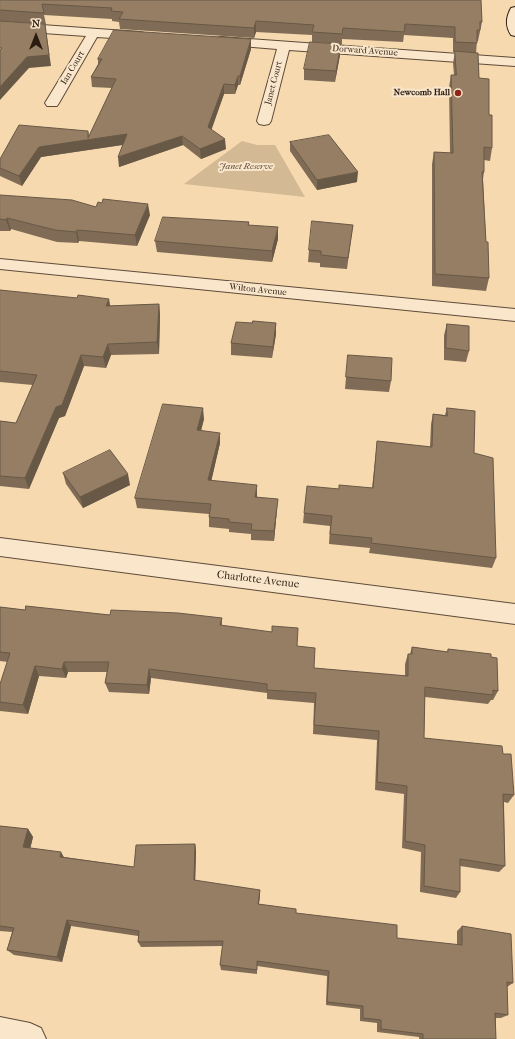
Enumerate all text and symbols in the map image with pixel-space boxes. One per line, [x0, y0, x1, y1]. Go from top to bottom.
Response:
north arrow [16, 16, 56, 56]
text: N [32, 17, 40, 30]
street label: Dorward Avenue [332, 43, 398, 59]
street label: Ian Court [59, 49, 87, 87]
street label: Janet Court [263, 60, 285, 106]
place label: Newcomb Hall [394, 88, 450, 98]
marker: Newcomb Hall [453, 88, 463, 98]
park label: Janet Reserve [219, 162, 273, 172]
street label: Wilton Avenue [229, 282, 287, 298]
street label: Charlotte Avenue [216, 568, 300, 592]

